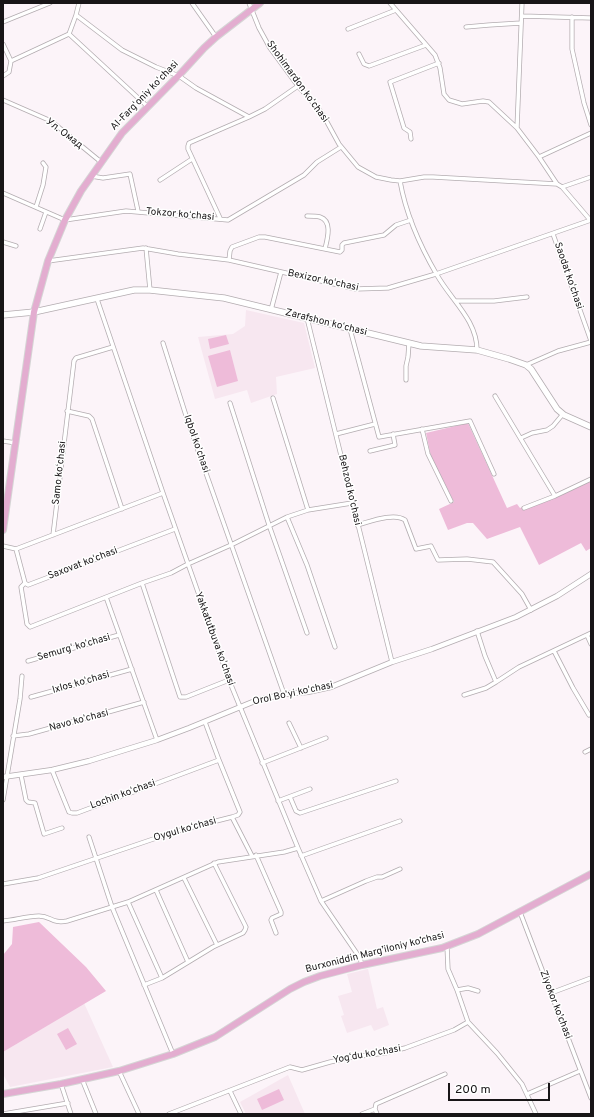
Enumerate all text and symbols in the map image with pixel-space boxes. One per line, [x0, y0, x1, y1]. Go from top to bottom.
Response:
street label: Shohimardon koʻchasi [263, 39, 331, 125]
street label: Al-Fargʻoniy koʻchasi [109, 59, 181, 133]
street label: Ул. Омад [43, 116, 85, 152]
street label: Tokzor koʻchasi [145, 206, 215, 224]
street label: Saodat koʻchasi [551, 241, 585, 311]
street label: Bexizor koʻchasi [286, 268, 360, 294]
street label: Zarafshon koʻchasi [284, 307, 368, 339]
street label: Iqbol koʻchasi [180, 413, 212, 475]
street label: Samo koʻchasi [51, 441, 69, 505]
street label: Behzod koʻchasi [335, 453, 363, 527]
street label: Saxovat koʻchasi [46, 545, 120, 583]
street label: Yakkatutbuva koʻchasi [191, 590, 237, 688]
street label: Semurgʻ koʻchasi [36, 632, 112, 664]
street label: Ixlos koʻchasi [51, 669, 111, 697]
street label: Orol Boʻyi koʻchasi [252, 680, 334, 708]
street label: Navo koʻchasi [48, 707, 110, 735]
street label: Lochin koʻchasi [89, 778, 157, 812]
street label: Oygul koʻchasi [152, 815, 218, 845]
street label: Burxoniddin Marg’iloniy ko’chasi [304, 930, 446, 976]
street label: Ziyokor ko'chasi [536, 969, 574, 1041]
street label: Yogʻdu koʻchasi [332, 1043, 402, 1067]
scale bar [450, 1075, 552, 1101]
text: 200 m [455, 1082, 491, 1098]

